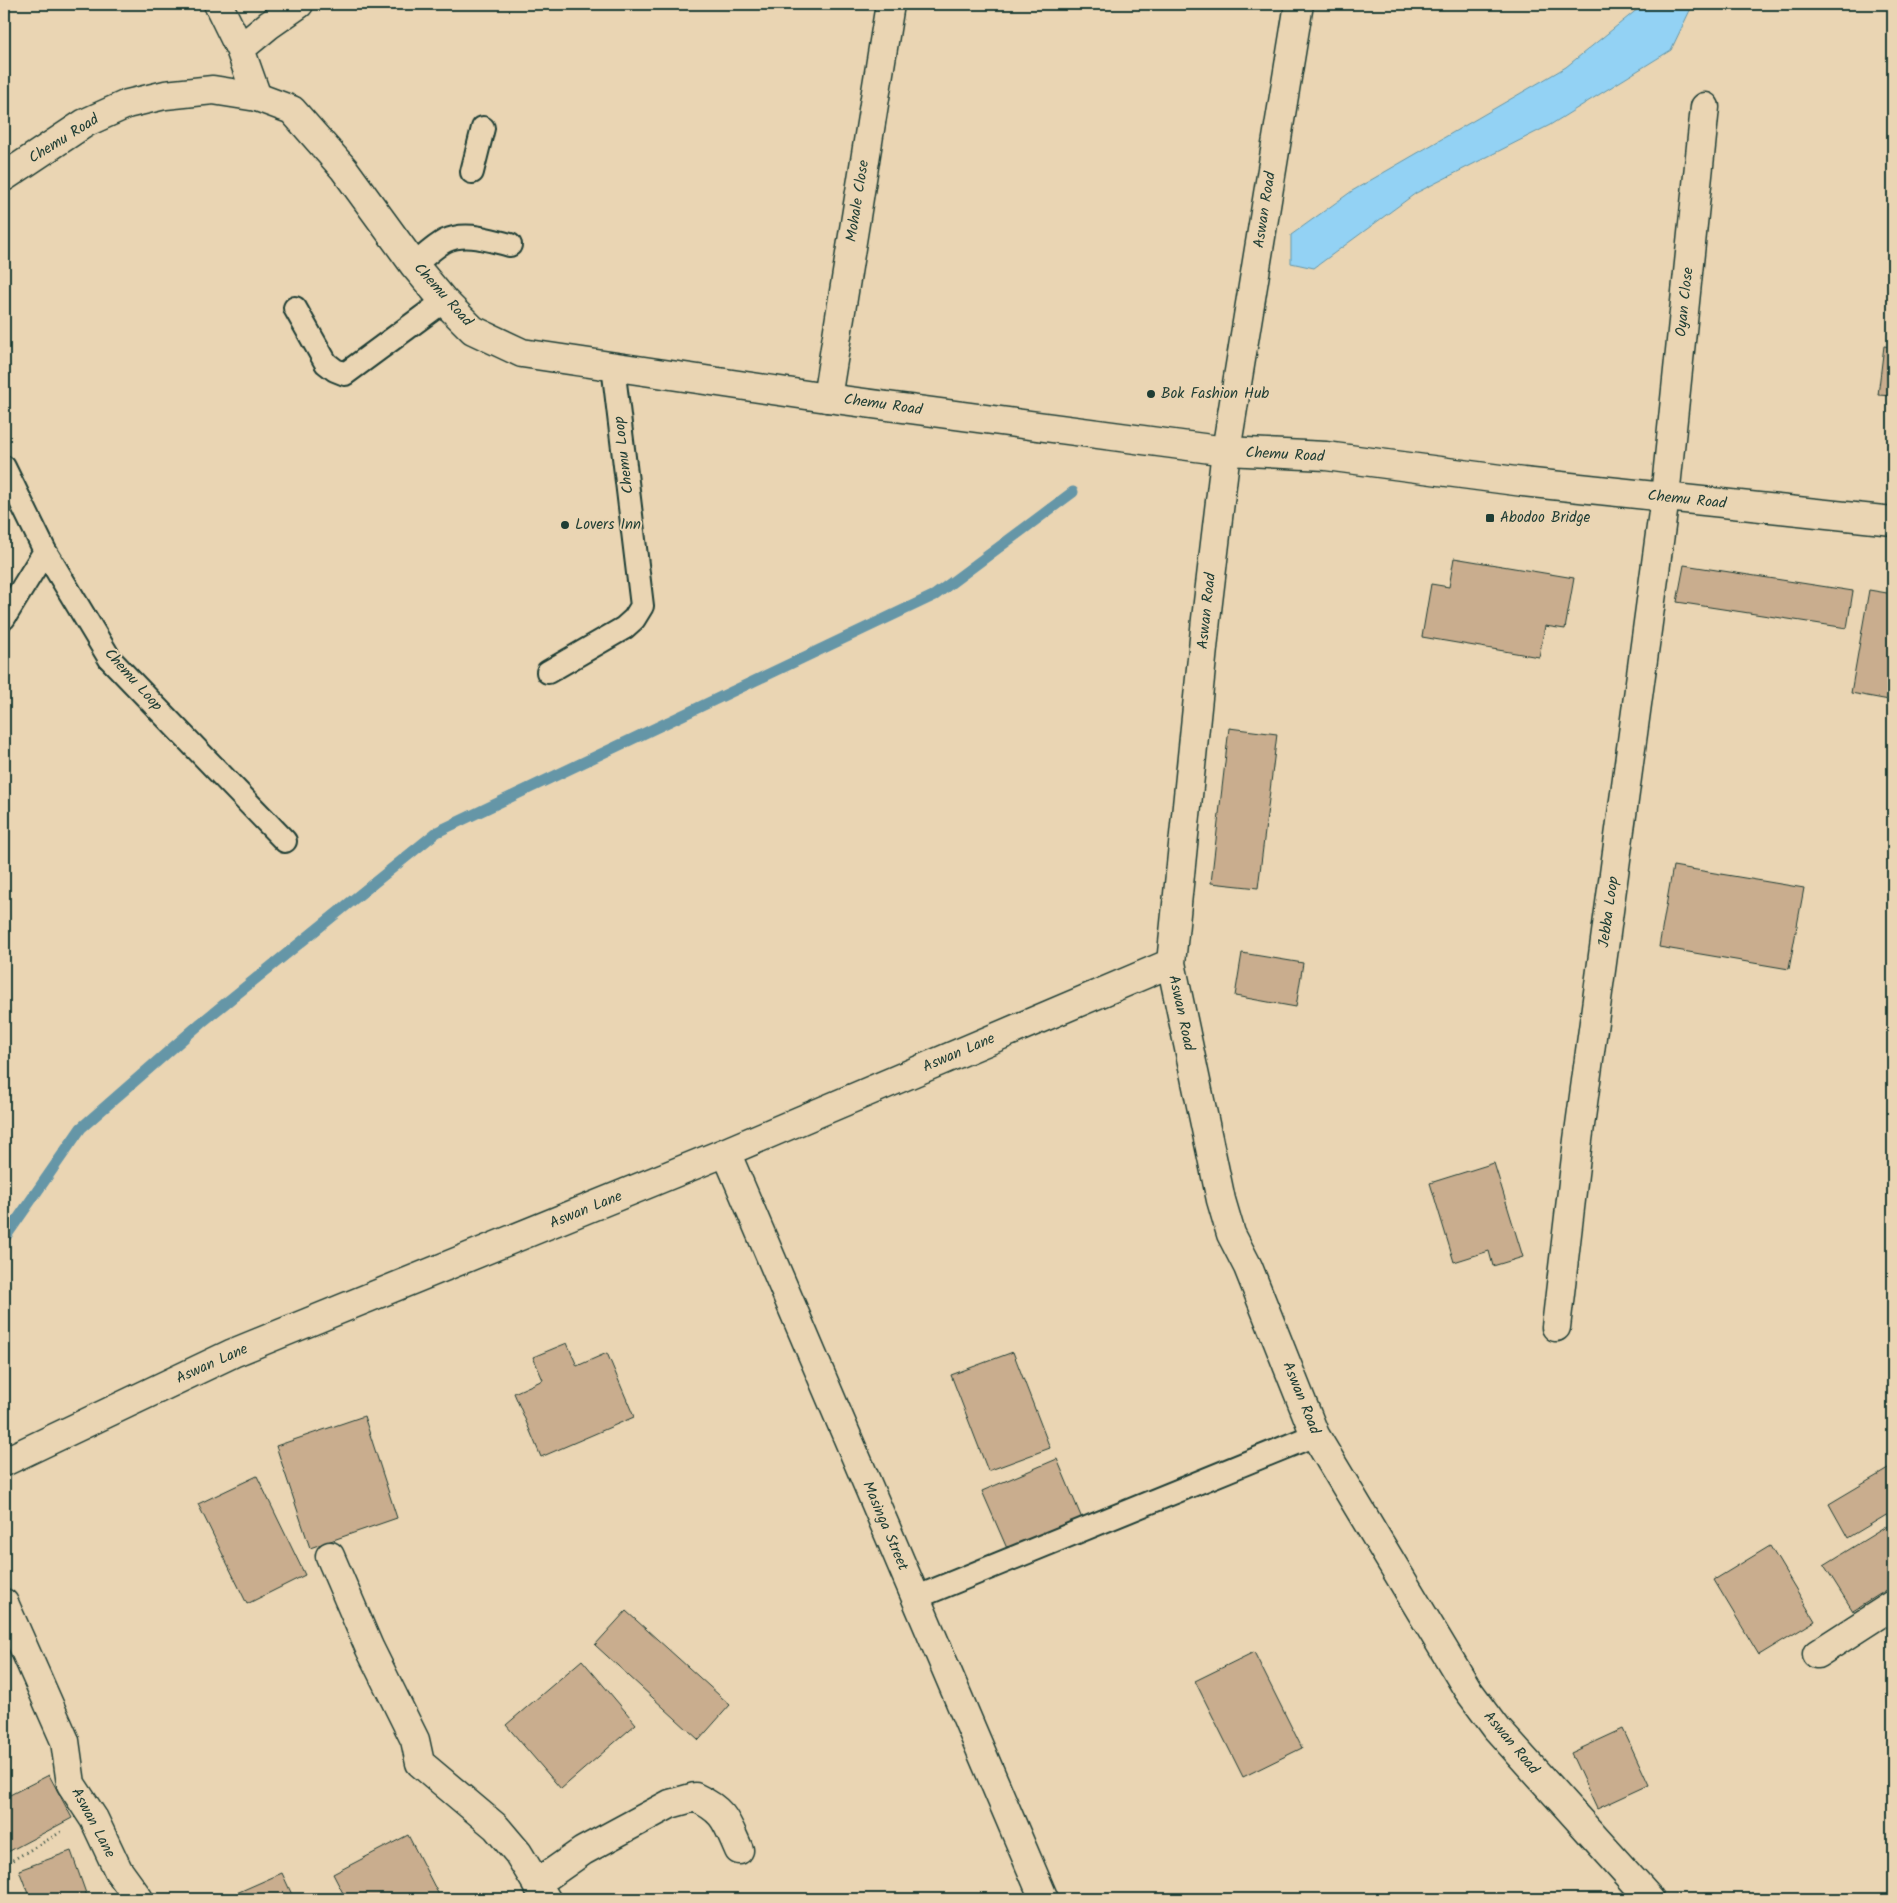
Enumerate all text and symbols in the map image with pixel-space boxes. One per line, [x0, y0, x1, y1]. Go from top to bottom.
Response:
street label: Chemu Road [24, 108, 104, 170]
street label: Mohale Close [840, 158, 876, 244]
street label: Aswan Road [1247, 170, 1283, 250]
street label: Chemu Road [408, 258, 479, 333]
street label: Oyan Close [1669, 266, 1701, 338]
place label: Bok Fashion Hub [1161, 382, 1269, 406]
street label: Chemu Road [842, 388, 924, 422]
marker: Bok Fashion Hub [1145, 388, 1157, 400]
street label: Chemu Loop [607, 415, 641, 495]
street label: Chemu Road [1245, 441, 1326, 469]
street label: Chemu Road [1646, 484, 1728, 516]
place label: Abodoo Bridge [1500, 506, 1591, 530]
marker: Abodoo Bridge [1484, 512, 1496, 524]
place label: Lovers Inn [575, 513, 641, 537]
marker: Lovers Inn [559, 519, 571, 531]
street label: Aswan Road [1191, 571, 1223, 650]
street label: Chemu Loop [98, 643, 168, 717]
street label: Jebba Loop [1592, 875, 1626, 949]
street label: Aswan Road [1161, 973, 1201, 1054]
street label: Aswan Lane [919, 1027, 999, 1079]
street label: Aswan Lane [546, 1184, 626, 1235]
street label: Aswan Lane [172, 1337, 252, 1391]
street label: Aswan Road [1276, 1358, 1327, 1439]
street label: Masinga Street [855, 1478, 915, 1575]
street label: Aswan Road [1477, 1706, 1545, 1780]
street label: Aswan Lane [64, 1784, 122, 1863]

